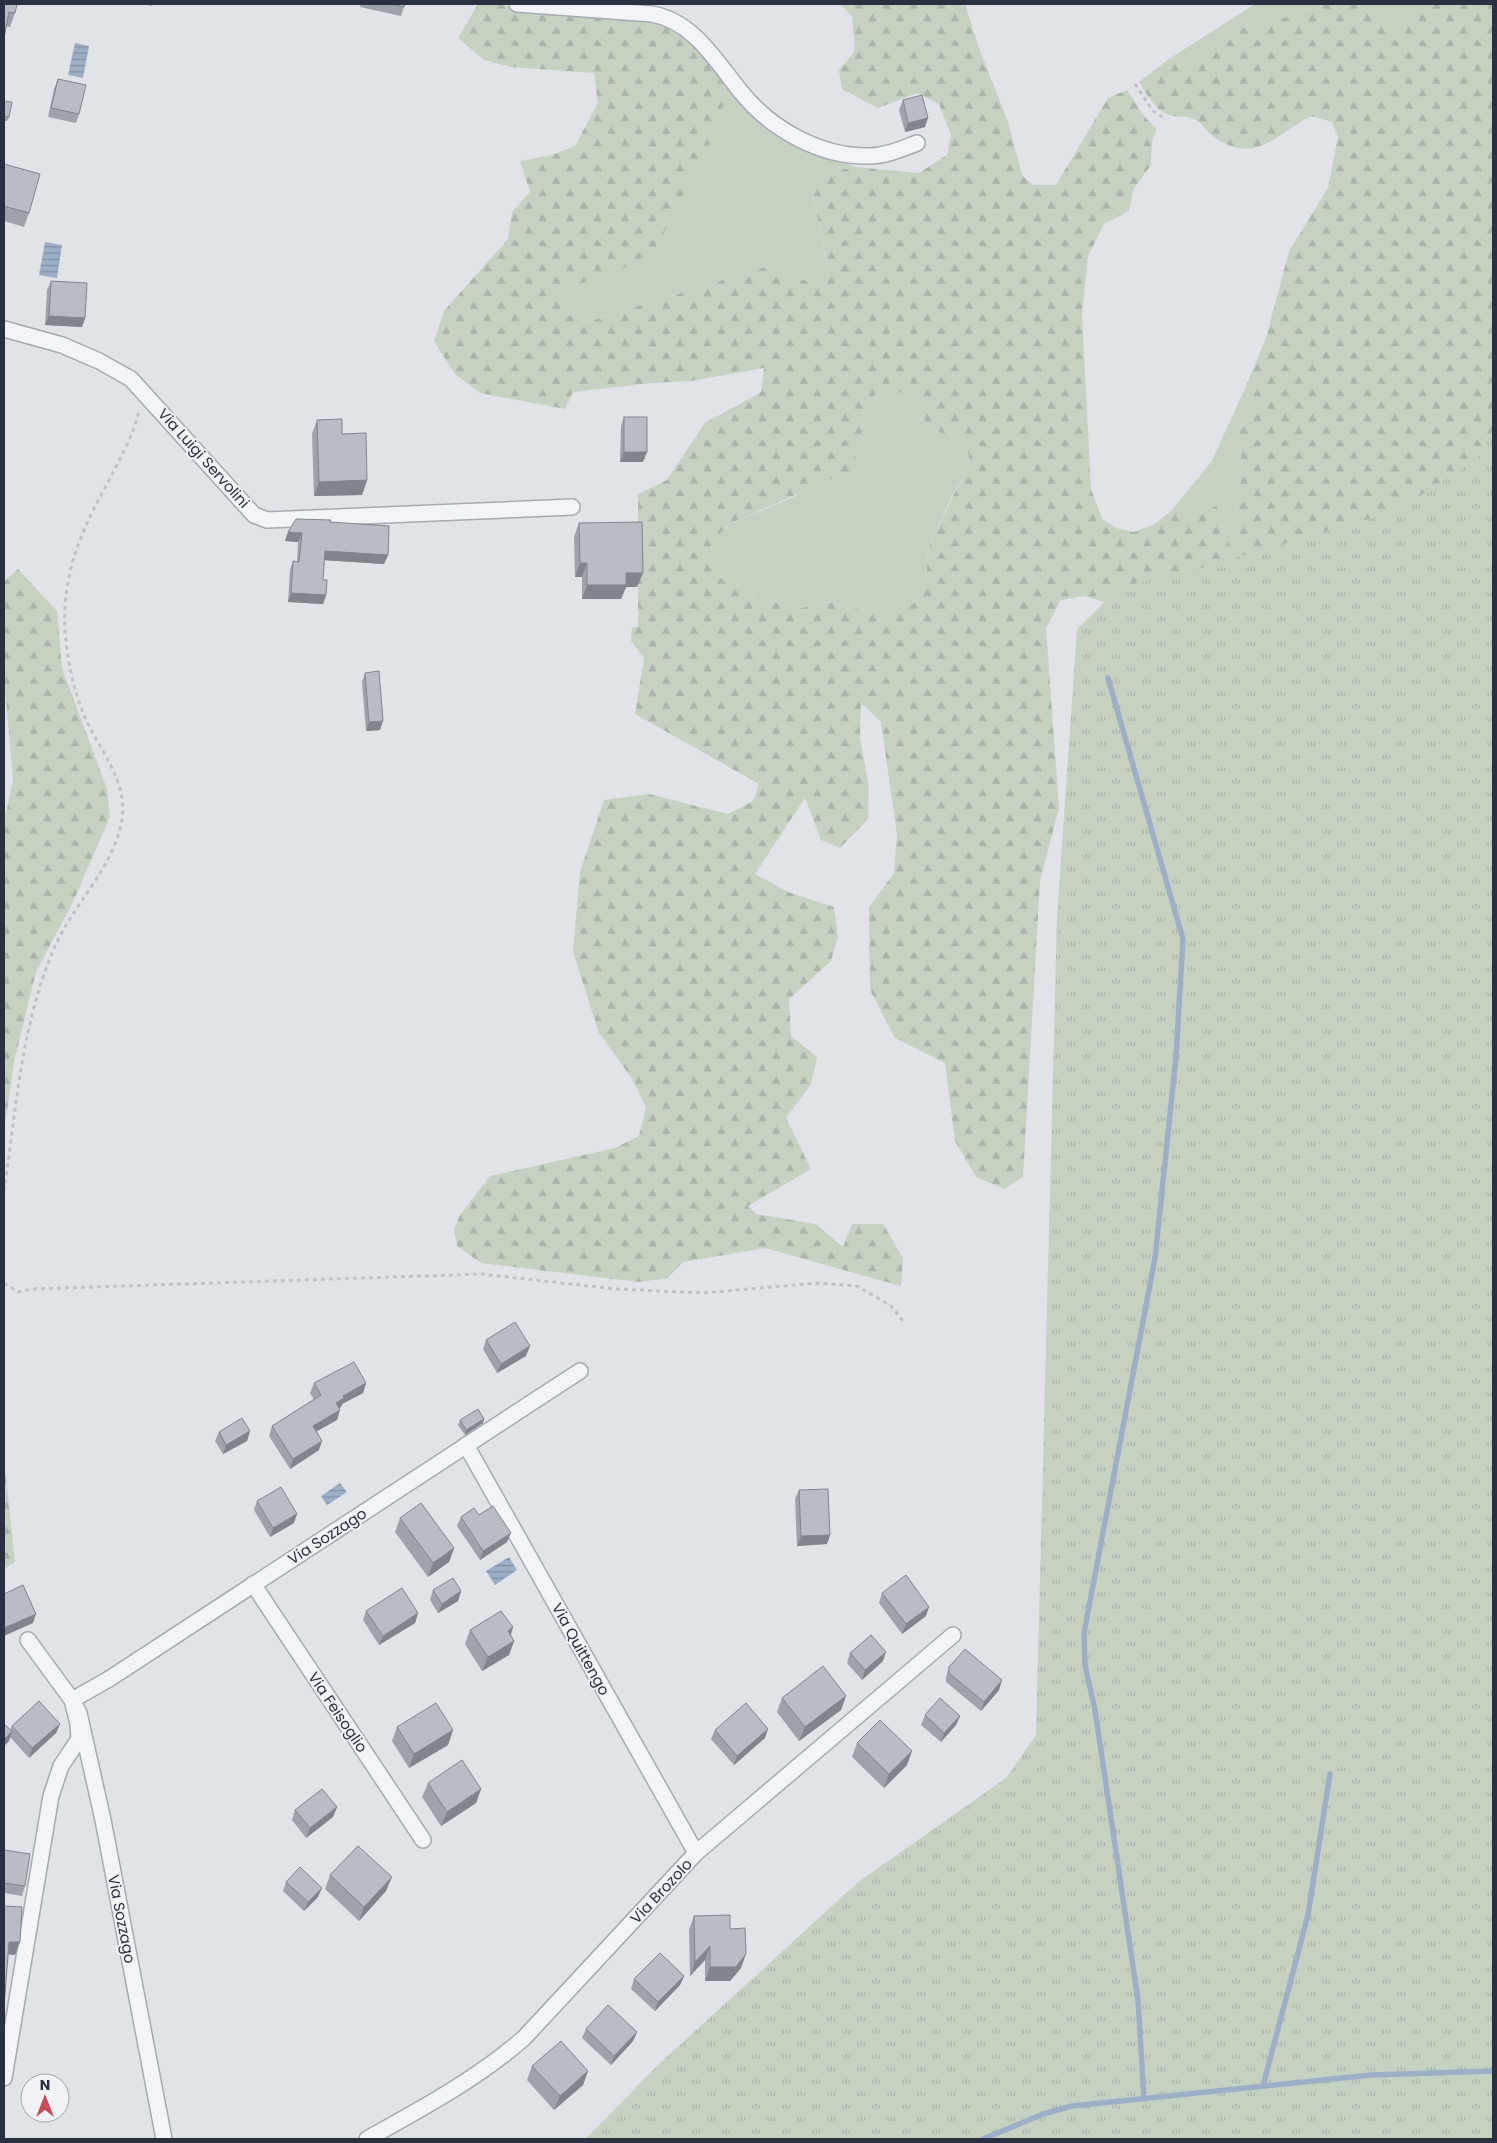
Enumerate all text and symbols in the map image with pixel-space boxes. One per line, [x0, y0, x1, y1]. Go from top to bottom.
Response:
street label: Via Luigi Servolini [153, 403, 255, 513]
street label: Via Sozzago [284, 1503, 370, 1569]
street label: Via Quittengo [547, 1599, 615, 1699]
street label: Via Feisoglio [303, 1668, 373, 1756]
street label: Via Brozolo [625, 1854, 697, 1928]
street label: Via Sozzago [103, 1873, 141, 1965]
north arrow [20, 2073, 70, 2123]
text: N [40, 2075, 50, 2095]

